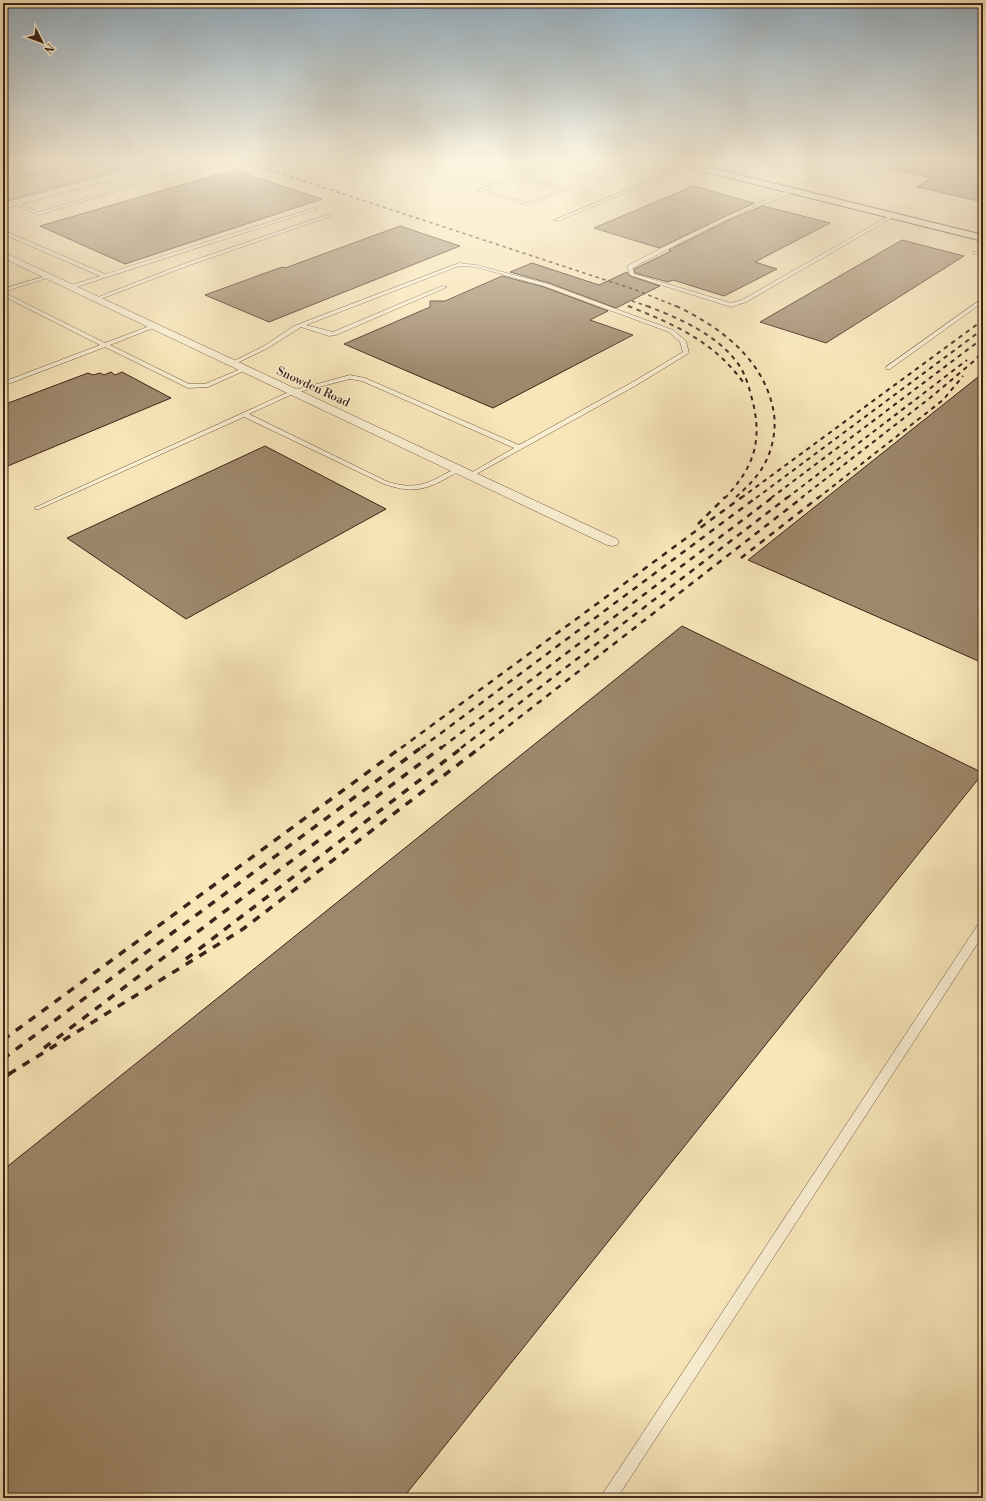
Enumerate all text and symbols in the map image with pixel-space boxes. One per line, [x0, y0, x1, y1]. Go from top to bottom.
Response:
north arrow [22, 22, 62, 62]
text: N [40, 40, 57, 56]
street label: Snowden Road [274, 363, 352, 411]

